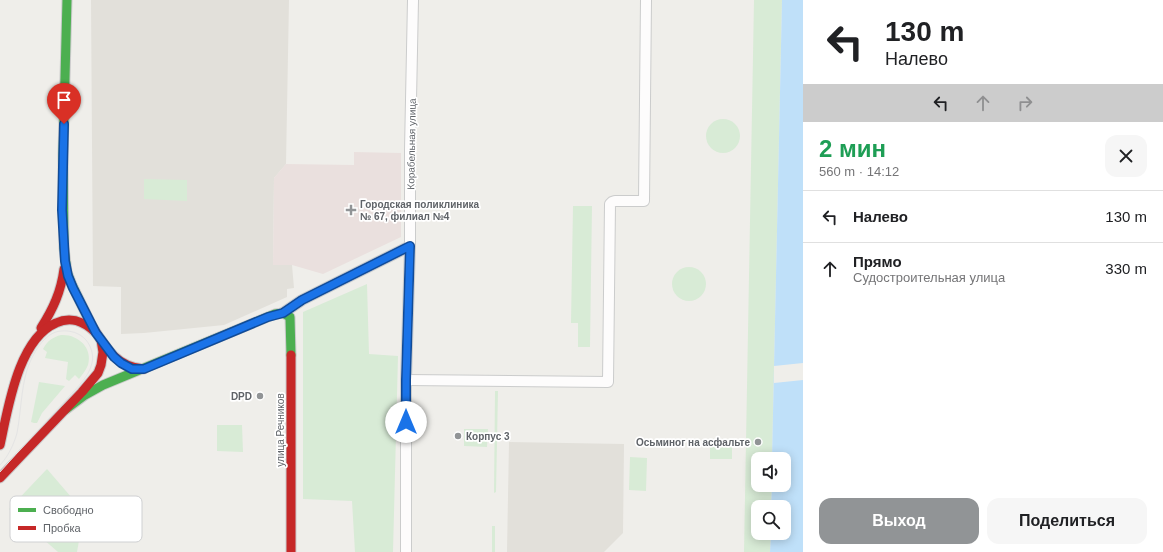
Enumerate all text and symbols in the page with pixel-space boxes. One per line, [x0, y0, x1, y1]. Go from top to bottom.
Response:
icon: left [819, 16, 871, 68]
text: 130 m [885, 16, 964, 47]
text: Налево [885, 49, 948, 69]
pin [47, 83, 81, 124]
icon: arrive [53, 89, 75, 111]
icon: left [930, 92, 952, 114]
icon: ahead [972, 92, 994, 114]
icon: right [1014, 92, 1036, 114]
street label: Корабельная улица [405, 98, 418, 190]
text: 2 мин [819, 135, 886, 162]
button: close [1105, 135, 1147, 177]
text: 560 m · 14:12 [819, 164, 899, 179]
place label: Городская поликлиника № 67, филиал №4 [360, 199, 480, 222]
marker: Городская поликлиника № 67, филиал №4 [345, 204, 357, 216]
icon: left [819, 206, 841, 228]
text: Налево [853, 208, 908, 225]
text: 130 m [1105, 208, 1147, 225]
text: Прямо [853, 253, 902, 270]
icon: ahead [819, 258, 841, 280]
text: 330 m [1105, 260, 1147, 277]
text: Судостроительная улица [853, 270, 1005, 285]
place label: DPD [231, 391, 252, 402]
marker: DPD [255, 391, 265, 401]
street label: улица Речников [275, 393, 286, 467]
position arrow [385, 401, 427, 443]
marker: Корпус 3 [453, 431, 463, 441]
place label: Корпус 3 [466, 431, 510, 442]
place label: Осьминог на асфальте [636, 437, 750, 448]
marker: Осьминог на асфальте [753, 437, 763, 447]
map controls [751, 452, 791, 540]
button: sound [751, 452, 791, 492]
legend [10, 496, 142, 542]
button: Выход [819, 498, 979, 544]
button: Поделиться [987, 498, 1147, 544]
button: search [751, 500, 791, 540]
text: Свободно [43, 504, 94, 516]
text: Пробка [43, 522, 81, 534]

